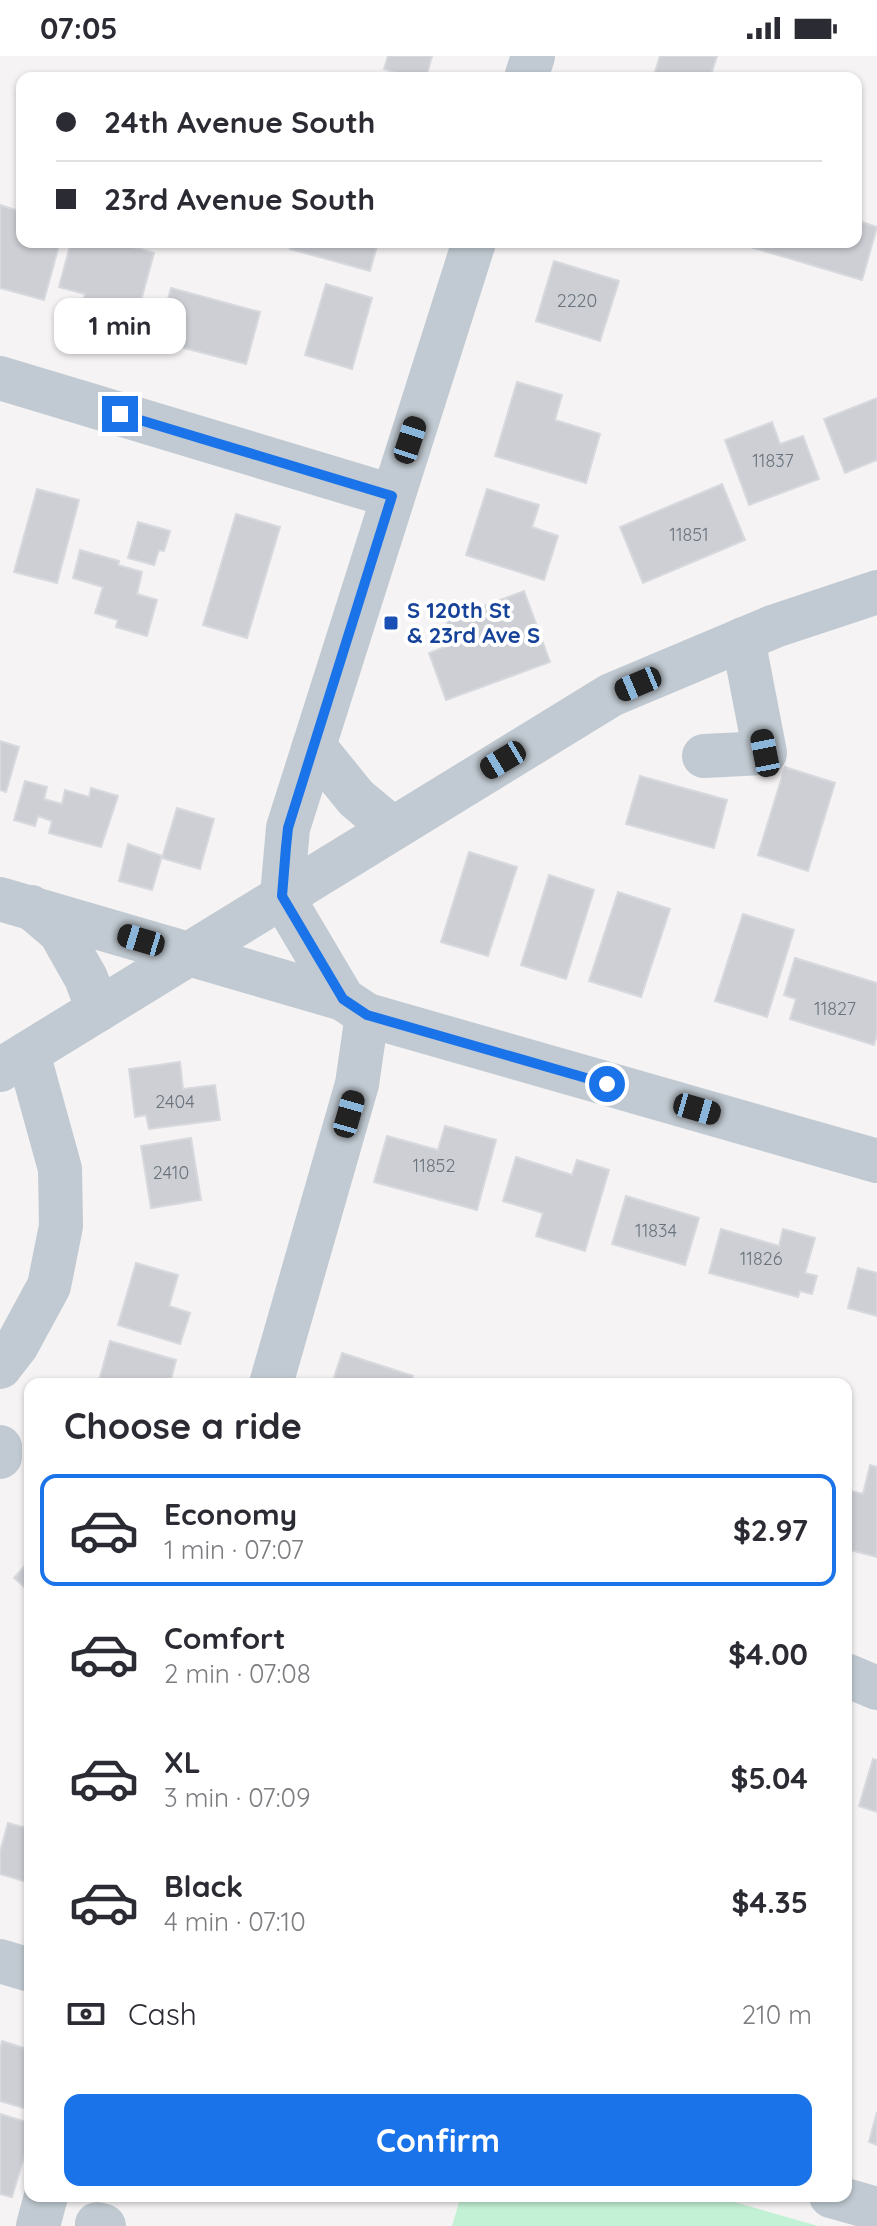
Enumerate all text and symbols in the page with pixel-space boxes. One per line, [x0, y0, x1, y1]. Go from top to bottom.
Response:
text: 07:05 [40, 9, 118, 47]
text: 24th Avenue South [104, 103, 375, 141]
text: 23rd Avenue South [104, 180, 375, 218]
house number: 2220 [557, 289, 597, 312]
callout: 1 min [54, 298, 186, 354]
text: 1 min [89, 309, 152, 342]
route end [102, 396, 138, 432]
car [391, 413, 429, 467]
house number: 11837 [752, 449, 794, 472]
house number: 11851 [669, 523, 709, 546]
place label: S 120th St & 23rd Ave S [407, 596, 540, 649]
marker: S 120th St & 23rd Ave S [382, 614, 400, 632]
car [611, 664, 665, 704]
car [749, 727, 781, 779]
car [476, 737, 530, 783]
car [115, 922, 167, 958]
house number: 11827 [814, 997, 856, 1020]
route start [589, 1066, 625, 1102]
car [331, 1088, 367, 1140]
house number: 2404 [155, 1090, 195, 1113]
car [671, 1091, 723, 1127]
house number: 11852 [413, 1154, 455, 1177]
house number: 2410 [153, 1161, 189, 1184]
house number: 11834 [635, 1219, 677, 1242]
house number: 11826 [740, 1247, 783, 1270]
text: Choose a ride [64, 1403, 302, 1448]
icon: car [68, 1494, 140, 1566]
text: Economy [164, 1495, 297, 1533]
text: $2.97 [733, 1511, 808, 1549]
text: 1 min · 07:07 [164, 1533, 304, 1566]
icon: car [68, 1618, 140, 1690]
text: Comfort [164, 1619, 285, 1657]
text: $4.00 [728, 1635, 808, 1673]
text: 2 min · 07:08 [164, 1657, 311, 1690]
icon: car [68, 1742, 140, 1814]
text: XL [164, 1743, 201, 1781]
text: $5.04 [730, 1759, 808, 1797]
text: 3 min · 07:09 [164, 1781, 311, 1814]
icon: car [68, 1866, 140, 1938]
text: Black [164, 1867, 243, 1905]
text: $4.35 [732, 1883, 808, 1921]
text: 4 min · 07:10 [164, 1905, 306, 1938]
icon: cash [64, 1992, 108, 2036]
text: Cash [128, 1995, 197, 2033]
text: 210 m [742, 1998, 812, 2031]
button: Confirm [64, 2094, 812, 2186]

